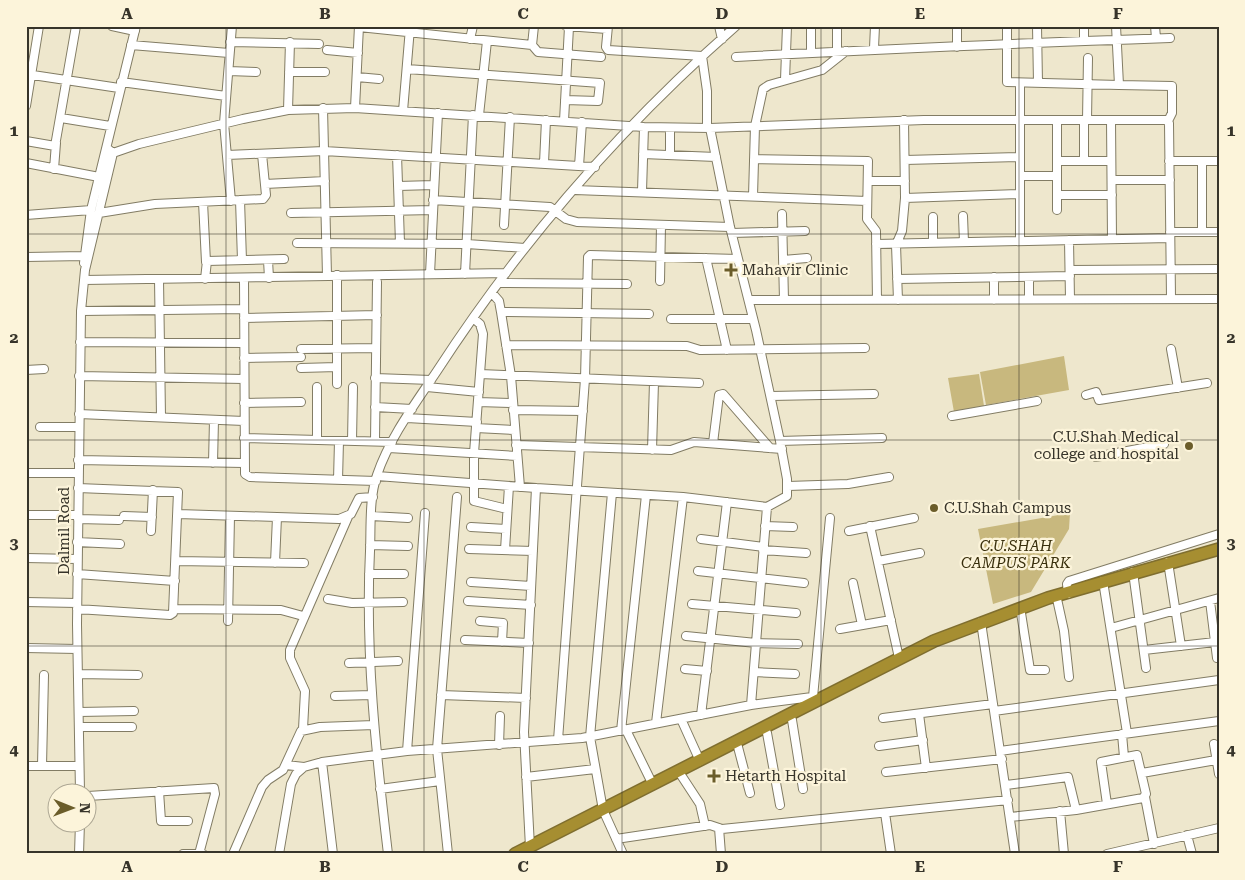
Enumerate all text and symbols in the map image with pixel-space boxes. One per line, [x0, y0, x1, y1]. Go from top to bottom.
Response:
text: A [121, 4, 133, 23]
text: B [319, 4, 331, 23]
text: C [517, 4, 529, 23]
text: D [716, 4, 729, 23]
text: E [915, 4, 925, 23]
text: F [1113, 4, 1123, 23]
text: 1 [10, 121, 19, 140]
text: 1 [1227, 121, 1236, 140]
place label: Mahavir Clinic [742, 261, 848, 279]
marker: Mahavir Clinic [724, 263, 738, 277]
text: 2 [10, 328, 19, 347]
text: 2 [1227, 328, 1236, 347]
place label: C.U.Shah Medical college and hospital [1034, 428, 1179, 463]
marker: C.U.Shah Medical college and hospital [1183, 440, 1195, 452]
street label: Dalmil Road [55, 487, 73, 575]
place label: C.U.Shah Campus [944, 499, 1071, 517]
marker: C.U.Shah Campus [928, 502, 940, 514]
text: 3 [10, 534, 19, 553]
text: 3 [1227, 534, 1236, 553]
park label: C.U.SHAH CAMPUS PARK [961, 537, 1072, 572]
text: 4 [10, 740, 19, 759]
text: 4 [1227, 740, 1236, 759]
place label: Hetarth Hospital [725, 767, 847, 785]
marker: Hetarth Hospital [707, 769, 721, 783]
north arrow [48, 782, 98, 832]
text: N [77, 803, 93, 814]
text: A [121, 857, 133, 876]
text: B [319, 857, 331, 876]
text: C [517, 857, 529, 876]
text: D [716, 857, 729, 876]
text: E [915, 857, 925, 876]
text: F [1113, 857, 1123, 876]

